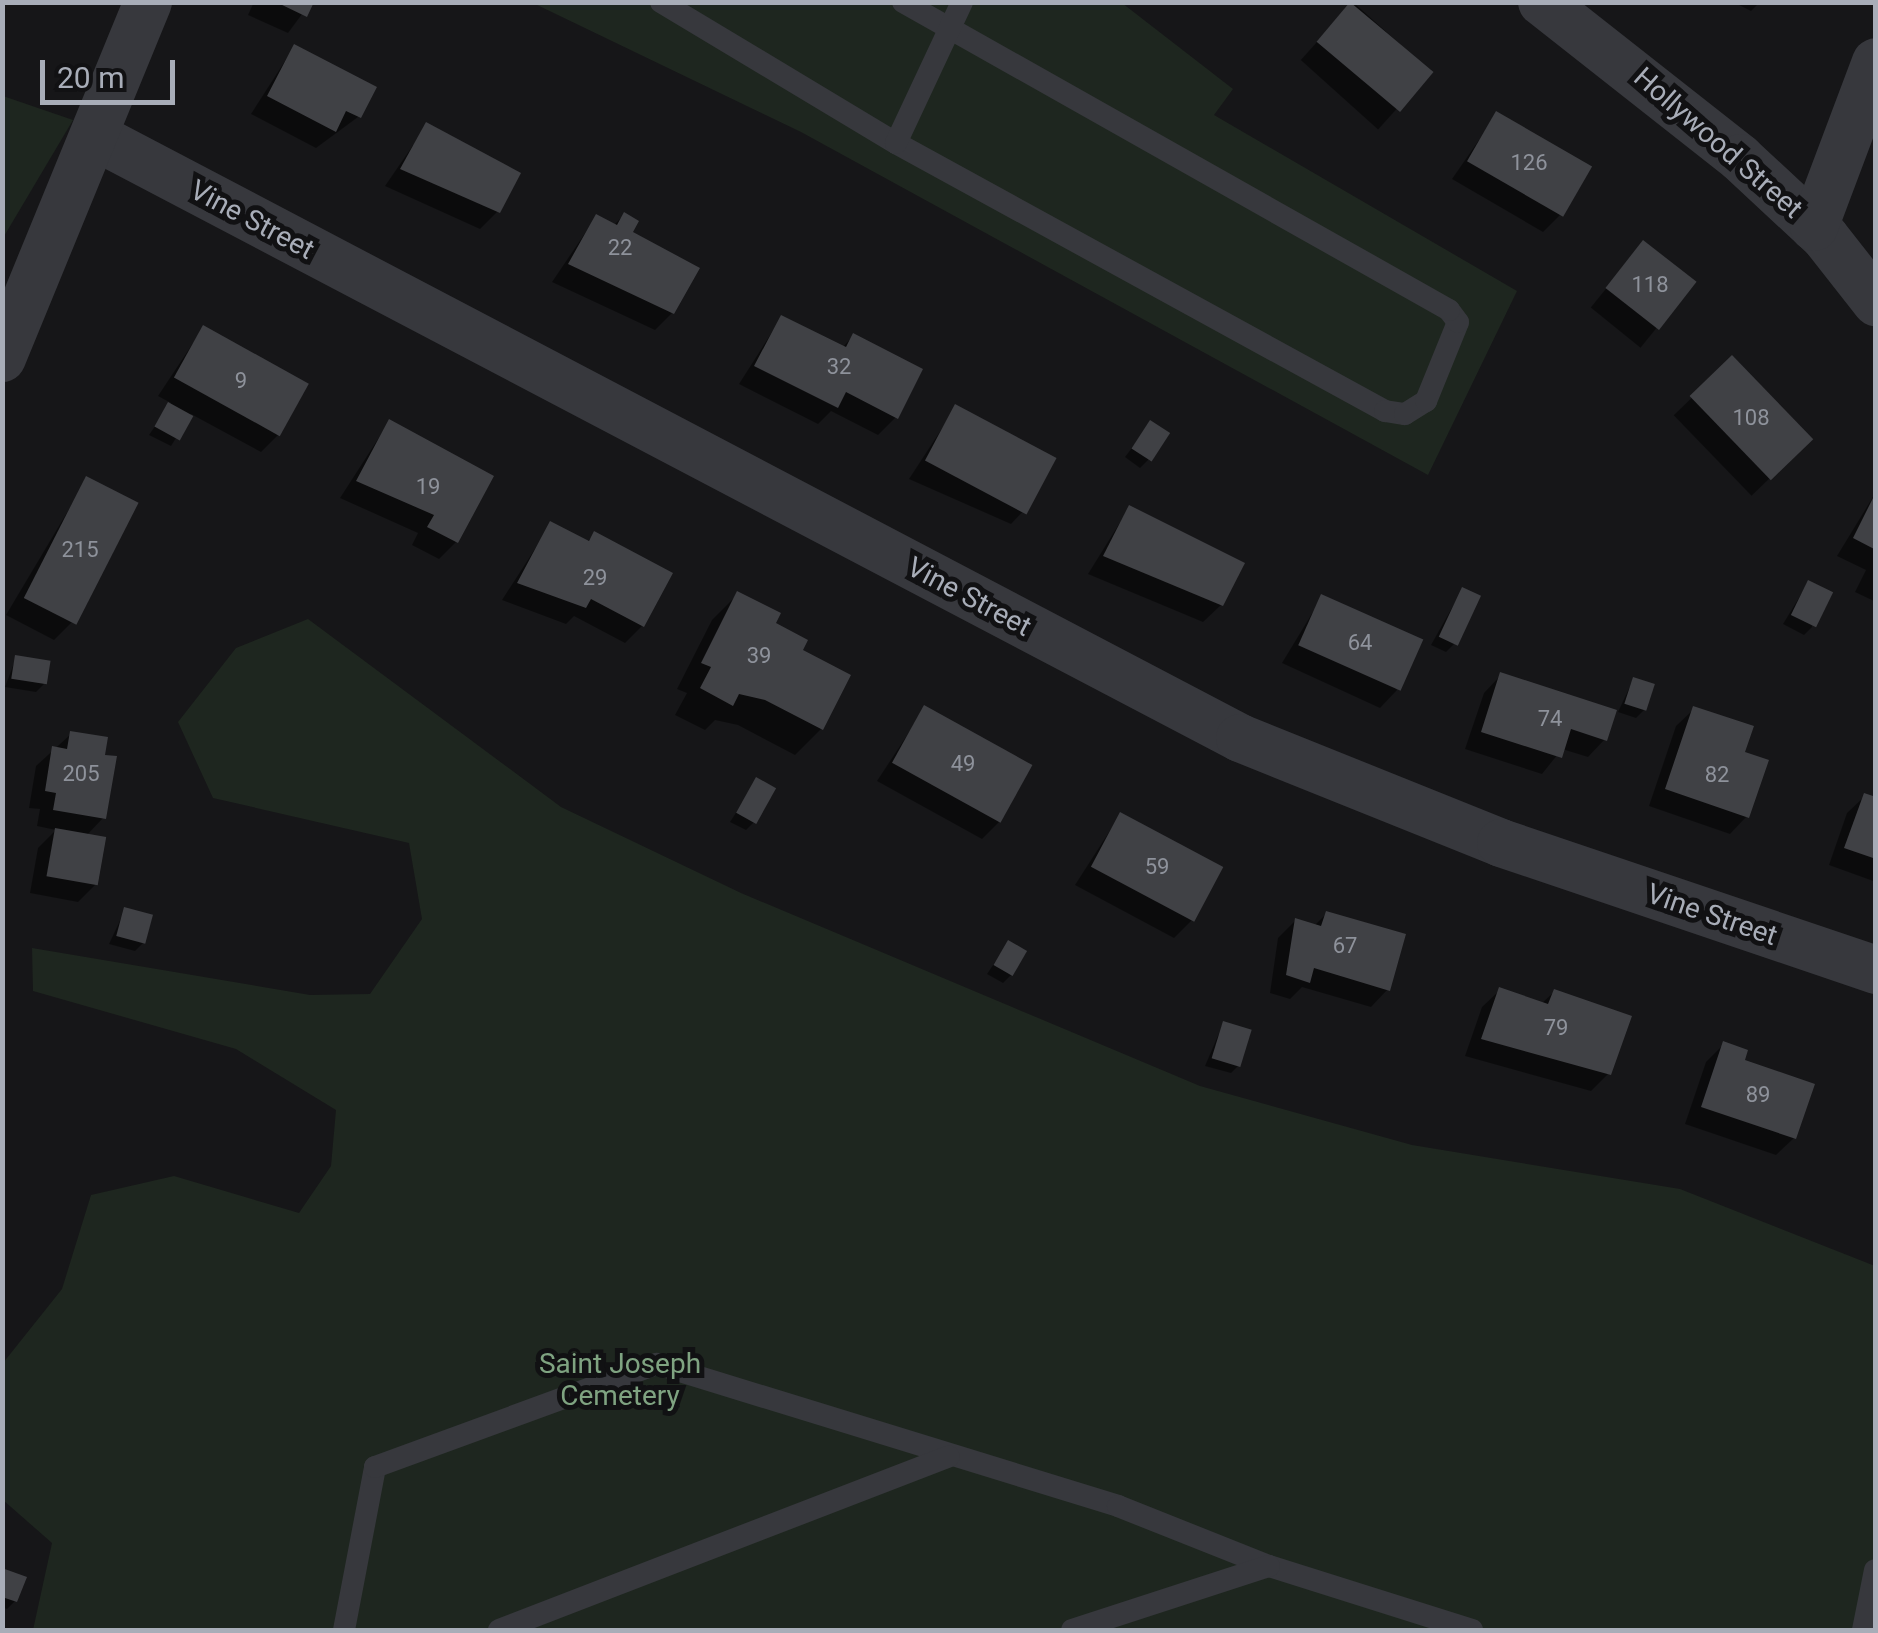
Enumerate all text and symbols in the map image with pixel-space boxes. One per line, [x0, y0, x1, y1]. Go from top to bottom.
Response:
scale bar [45, 40, 180, 102]
text: 20 m [57, 60, 124, 95]
street label: Hollywood Street [1627, 61, 1809, 225]
house number: 126 [1510, 150, 1548, 176]
street label: Vine Street [184, 173, 320, 267]
house number: 22 [608, 235, 632, 261]
house number: 118 [1631, 272, 1669, 298]
house number: 32 [827, 354, 851, 380]
house number: 9 [235, 368, 247, 394]
house number: 108 [1732, 405, 1770, 431]
house number: 19 [416, 474, 440, 500]
house number: 215 [61, 537, 99, 563]
street label: Vine Street [901, 550, 1037, 644]
house number: 29 [583, 565, 607, 591]
house number: 64 [1348, 630, 1372, 656]
house number: 39 [747, 643, 771, 669]
house number: 74 [1538, 706, 1562, 732]
house number: 49 [951, 751, 975, 777]
house number: 205 [62, 761, 100, 787]
house number: 82 [1705, 762, 1729, 788]
house number: 59 [1145, 854, 1169, 880]
street label: Vine Street [1642, 877, 1782, 953]
house number: 67 [1333, 933, 1357, 959]
house number: 79 [1544, 1015, 1568, 1041]
house number: 89 [1746, 1082, 1770, 1108]
park label: Saint Joseph Cemetery [539, 1347, 701, 1413]

